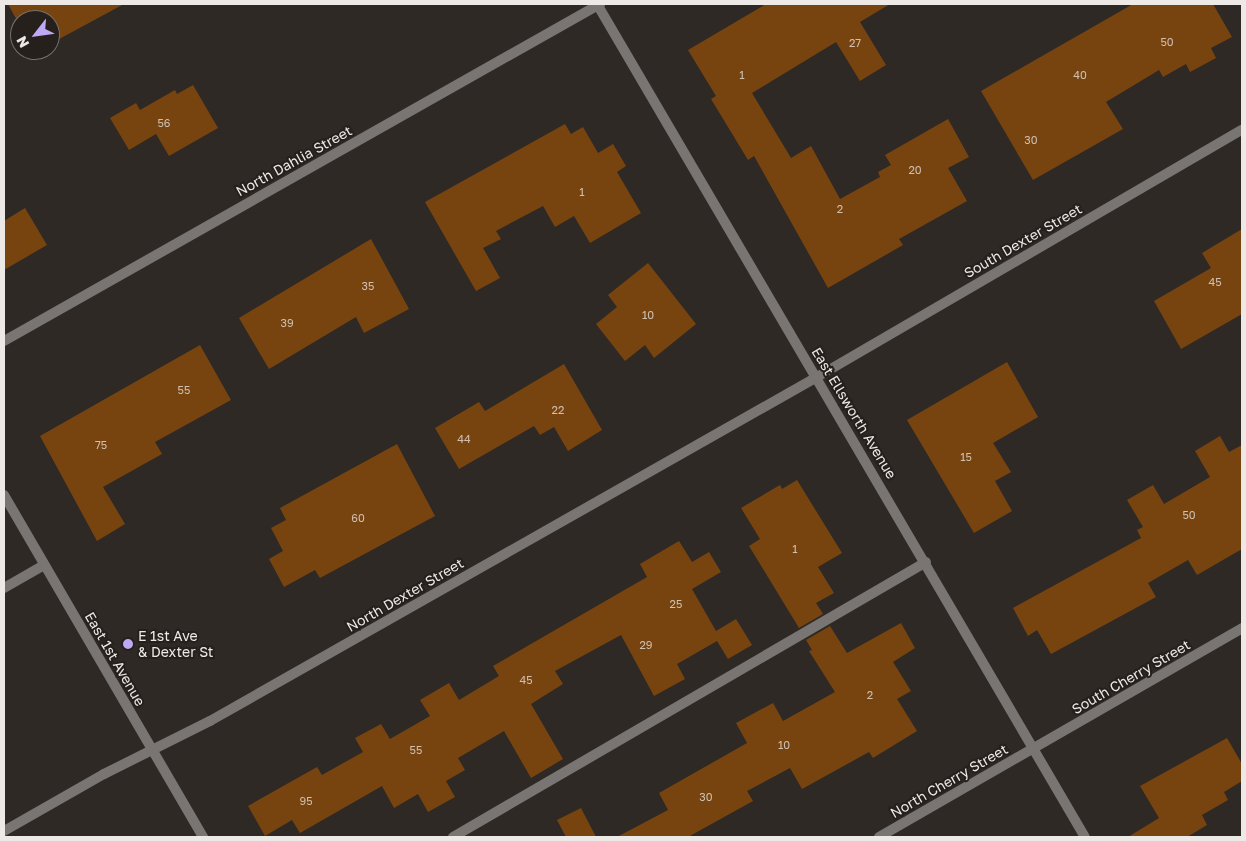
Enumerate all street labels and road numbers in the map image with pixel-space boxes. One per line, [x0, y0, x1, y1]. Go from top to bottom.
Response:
street label: North Dahlia Street [233, 122, 355, 200]
street label: South Dexter Street [961, 200, 1085, 282]
street label: East Ellsworth Avenue [808, 344, 900, 482]
street label: North Dexter Street [344, 555, 466, 635]
street label: East 1st Avenue [81, 609, 149, 709]
street label: South Cherry Street [1069, 636, 1193, 718]
street label: North Cherry Street [887, 741, 1011, 821]

